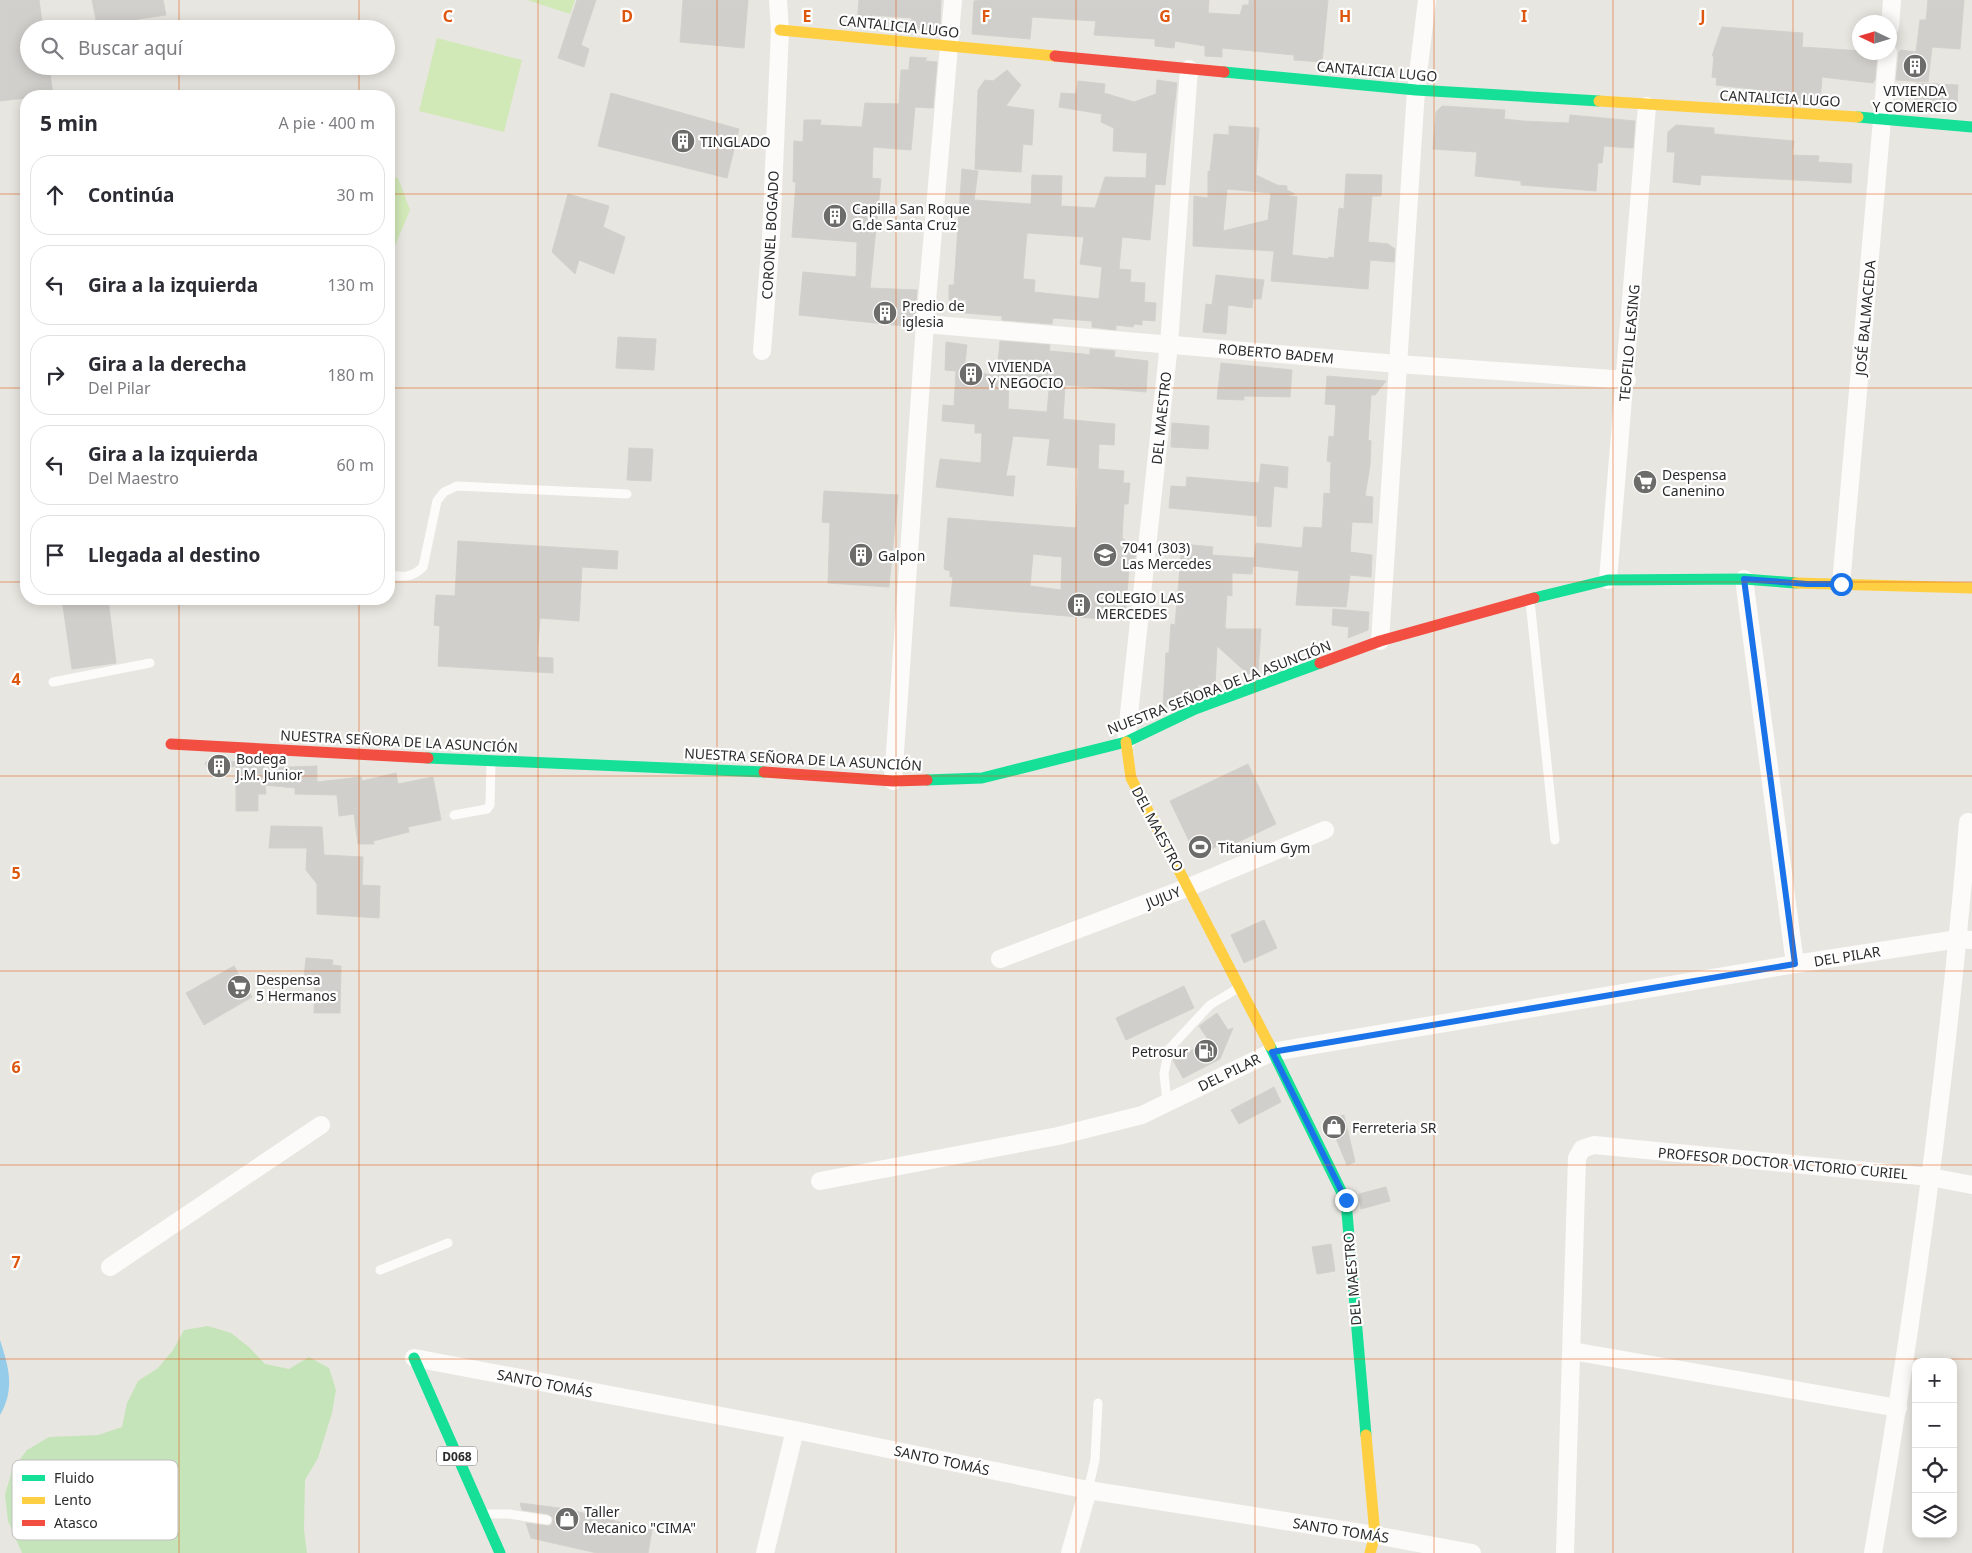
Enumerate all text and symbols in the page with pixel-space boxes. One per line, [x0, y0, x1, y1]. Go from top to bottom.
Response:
text: C [443, 5, 453, 27]
text: D [621, 5, 633, 27]
text: E [803, 5, 812, 27]
text: F [982, 5, 990, 27]
text: G [1159, 5, 1171, 27]
text: H [1339, 5, 1351, 27]
text: I [1521, 5, 1527, 27]
text: J [1698, 5, 1706, 27]
street label: CANTALICIA LUGO [838, 10, 960, 42]
north arrow [1852, 15, 1897, 60]
search box [20, 20, 395, 75]
icon: search [38, 34, 66, 62]
text: Buscar aquí [78, 35, 183, 61]
building icon: VIVIENDA Y COMERCIO [1902, 53, 1928, 79]
street label: CANTALICIA LUGO [1316, 56, 1438, 86]
place label: VIVIENDA Y COMERCIO [1873, 81, 1957, 116]
street label: CANTALICIA LUGO [1719, 85, 1841, 111]
text: 5 min [40, 109, 98, 137]
text: A pie · 400 m [278, 112, 375, 134]
building icon: TINGLADO [670, 128, 696, 154]
place label: TINGLADO [700, 132, 771, 151]
street label: CORONEL BOGADO [757, 170, 783, 300]
icon: ahead [41, 181, 69, 209]
text: Continúa [88, 182, 174, 208]
text: 30 m [337, 184, 374, 206]
place label: Capilla San Roque G.de Santa Cruz [852, 199, 970, 234]
building icon: Capilla San Roque G.de Santa Cruz [822, 203, 848, 229]
street label: JOSÉ BALMACEDA [1850, 259, 1880, 379]
icon: left [41, 271, 69, 299]
text: Gira a la izquierda [88, 272, 258, 298]
text: 130 m [327, 274, 374, 296]
street label: TEOFILO LEASING [1614, 284, 1644, 402]
place label: Predio de iglesia [902, 296, 965, 331]
building icon: Predio de iglesia [872, 300, 898, 326]
street label: ROBERTO BADEM [1217, 338, 1335, 368]
text: Gira a la derecha [88, 351, 247, 377]
place label: VIVIENDA Y NEGOCIO [988, 357, 1064, 392]
icon: right [41, 361, 69, 389]
building icon: VIVIENDA Y NEGOCIO [958, 361, 984, 387]
text: 180 m [327, 364, 374, 386]
street label: DEL MAESTRO [1147, 370, 1175, 466]
text: Del Pilar [88, 377, 151, 399]
text: Gira a la izquierda [88, 441, 258, 467]
icon: left [41, 451, 69, 479]
text: 60 m [337, 454, 374, 476]
place label: Despensa Canenino [1662, 465, 1727, 500]
text: Del Maestro [88, 467, 179, 489]
supermarket icon: Despensa Canenino [1632, 469, 1658, 495]
place label: 7041 (303) Las Mercedes [1122, 538, 1212, 573]
icon: arrive [41, 541, 69, 569]
text: Llegada al destino [88, 542, 260, 568]
building icon: Galpon [848, 542, 874, 568]
school or university icon: 7041 (303) Las Mercedes [1092, 542, 1118, 568]
place label: Galpon [878, 546, 925, 565]
route start [1830, 573, 1853, 596]
place label: COLEGIO LAS MERCEDES [1096, 588, 1184, 623]
building icon: COLEGIO LAS MERCEDES [1066, 592, 1092, 618]
street label: NUESTRA SEÑORA DE LA ASUNCIÓN [1104, 635, 1334, 739]
text: 4 [11, 668, 21, 690]
street label: NUESTRA SEÑORA DE LA ASUNCIÓN [280, 725, 518, 757]
street label: NUESTRA SEÑORA DE LA ASUNCIÓN [684, 743, 922, 775]
place label: Bodega J.M. Junior [234, 749, 303, 784]
building icon: Bodega J.M. Junior [206, 753, 232, 779]
street label: DEL MAESTRO [1128, 783, 1188, 875]
sports icon: Titanium Gym [1187, 834, 1213, 860]
place label: Titanium Gym [1218, 838, 1310, 857]
text: 5 [11, 862, 21, 884]
street label: JUJUY [1141, 882, 1183, 913]
street label: DEL PILAR [1812, 941, 1882, 971]
place label: Despensa 5 Hermanos [256, 970, 337, 1005]
supermarket icon: Despensa 5 Hermanos [226, 974, 252, 1000]
fuel station icon: Petrosur [1193, 1038, 1219, 1064]
place label: Petrosur [1131, 1042, 1188, 1061]
street label: DEL PILAR [1195, 1049, 1264, 1095]
text: 6 [11, 1056, 21, 1078]
shop icon: Ferreteria SR [1321, 1114, 1347, 1140]
place label: Ferreteria SR [1352, 1118, 1437, 1137]
street label: PROFESOR DOCTOR VICTORIO CURIEL [1657, 1143, 1909, 1183]
route end [1335, 1189, 1358, 1212]
street label: DEL MAESTRO [1338, 1232, 1366, 1326]
text: 7 [11, 1251, 21, 1273]
map controls [1912, 1358, 1957, 1538]
button: + [1912, 1358, 1957, 1403]
street label: SANTO TOMÁS [496, 1364, 595, 1402]
button: − [1912, 1403, 1957, 1448]
street label: SANTO TOMÁS [893, 1441, 992, 1479]
road number: D068 [437, 1446, 477, 1465]
button: locate [1912, 1448, 1957, 1493]
legend [12, 1460, 178, 1540]
text: Fluido [54, 1468, 94, 1487]
text: Lento [54, 1490, 91, 1509]
button: layers [1912, 1493, 1957, 1538]
place label: Taller Mecanico "CIMA" [584, 1502, 696, 1537]
shop icon: Taller Mecanico "CIMA" [554, 1506, 580, 1532]
text: Atasco [54, 1513, 98, 1532]
street label: SANTO TOMÁS [1292, 1513, 1391, 1547]

